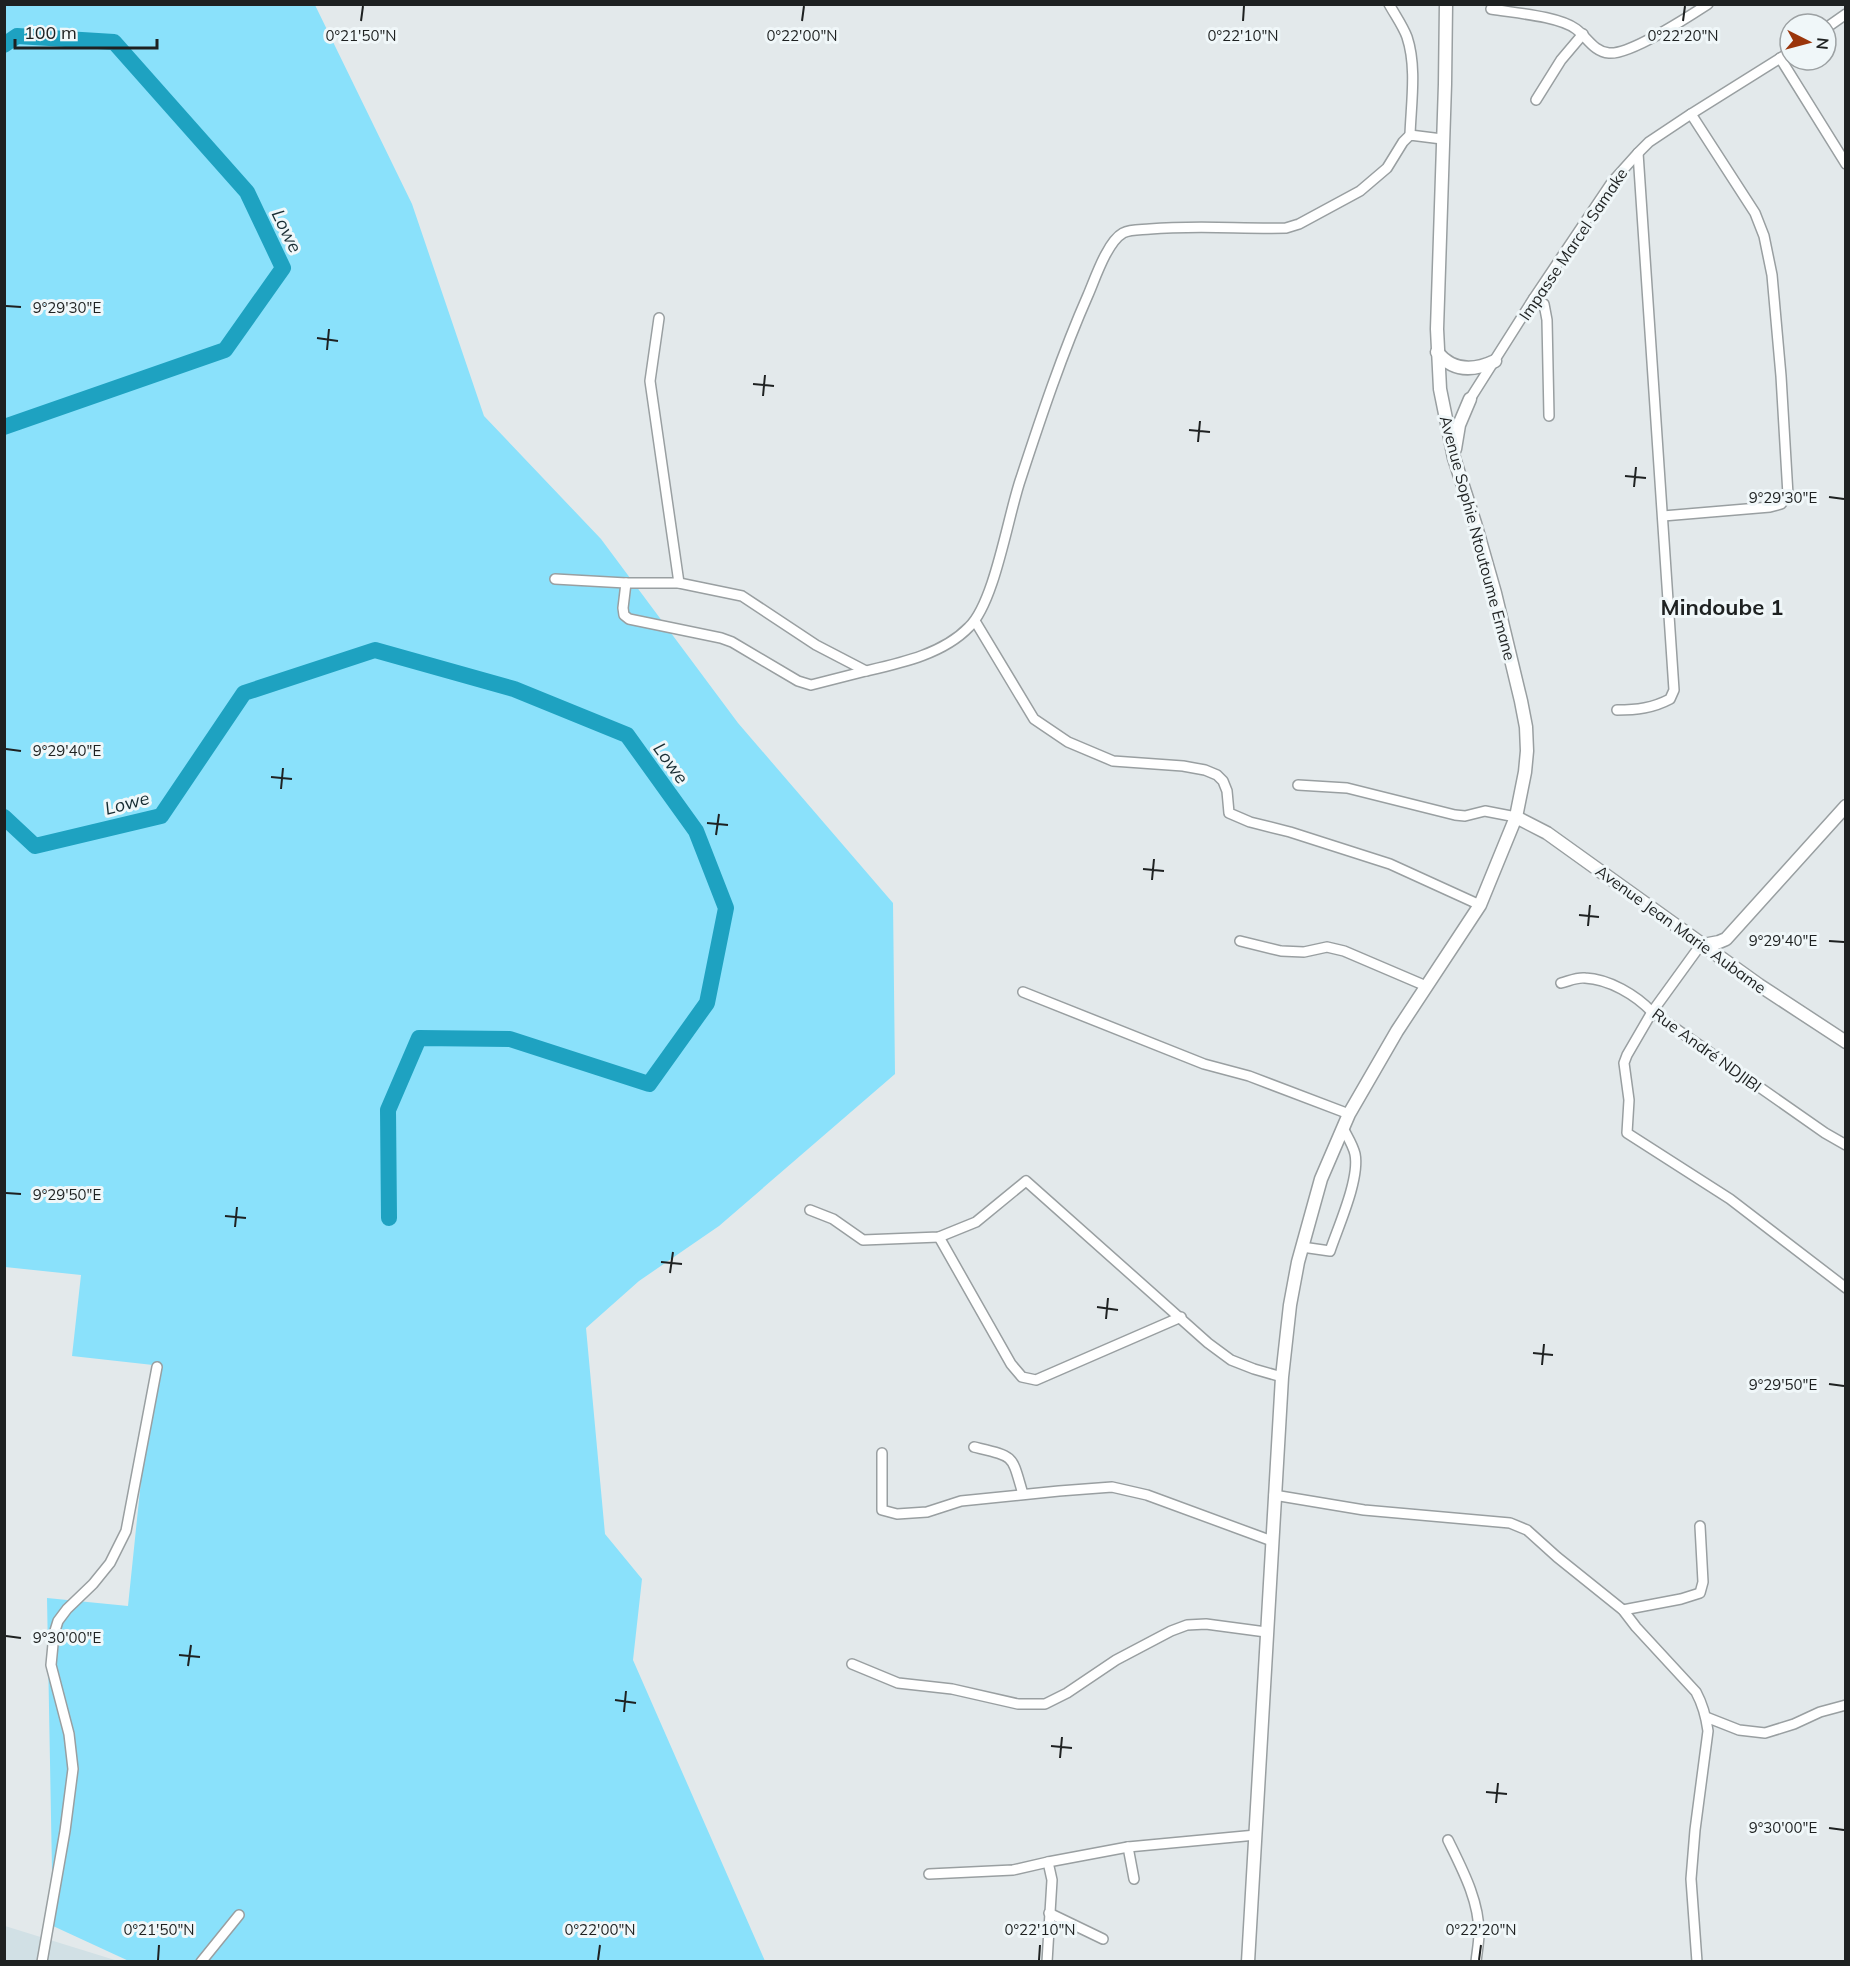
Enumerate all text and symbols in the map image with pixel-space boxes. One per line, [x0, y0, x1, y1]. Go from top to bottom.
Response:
scale bar [15, 12, 158, 50]
north arrow [1778, 12, 1838, 72]
text: 100 m [24, 21, 77, 44]
text: 0°21'50"N [326, 26, 396, 45]
text: 0°22'00"N [767, 26, 837, 45]
text: 0°22'10"N [1208, 26, 1278, 45]
text: 0°22'20"N [1648, 26, 1718, 45]
text: N [1812, 37, 1833, 51]
street label: Impasse Marcel Samake [1514, 164, 1632, 324]
water label: Lowe [267, 206, 307, 257]
text: 9°29'30"E [33, 298, 101, 317]
street label: Avenue Sophie Ntoutoume Emane [1436, 413, 1520, 663]
text: 9°29'30"E [1749, 488, 1817, 507]
district label: Mindoube 1 [1661, 593, 1783, 621]
water label: Lowe [648, 738, 694, 788]
text: 9°29'40"E [33, 741, 101, 760]
water label: Lowe [102, 786, 152, 820]
street label: Avenue Jean Marie Aubame [1592, 860, 1770, 998]
text: 9°29'40"E [1749, 931, 1817, 950]
street label: Rue André NDJIBI [1648, 1004, 1766, 1096]
text: 9°29'50"E [33, 1185, 101, 1204]
text: 9°29'50"E [1749, 1375, 1817, 1394]
text: 9°30'00"E [33, 1628, 101, 1647]
text: 9°30'00"E [1749, 1818, 1817, 1837]
text: 0°21'50"N [124, 1920, 194, 1939]
text: 0°22'00"N [565, 1920, 635, 1939]
text: 0°22'10"N [1005, 1920, 1075, 1939]
text: 0°22'20"N [1446, 1920, 1516, 1939]

